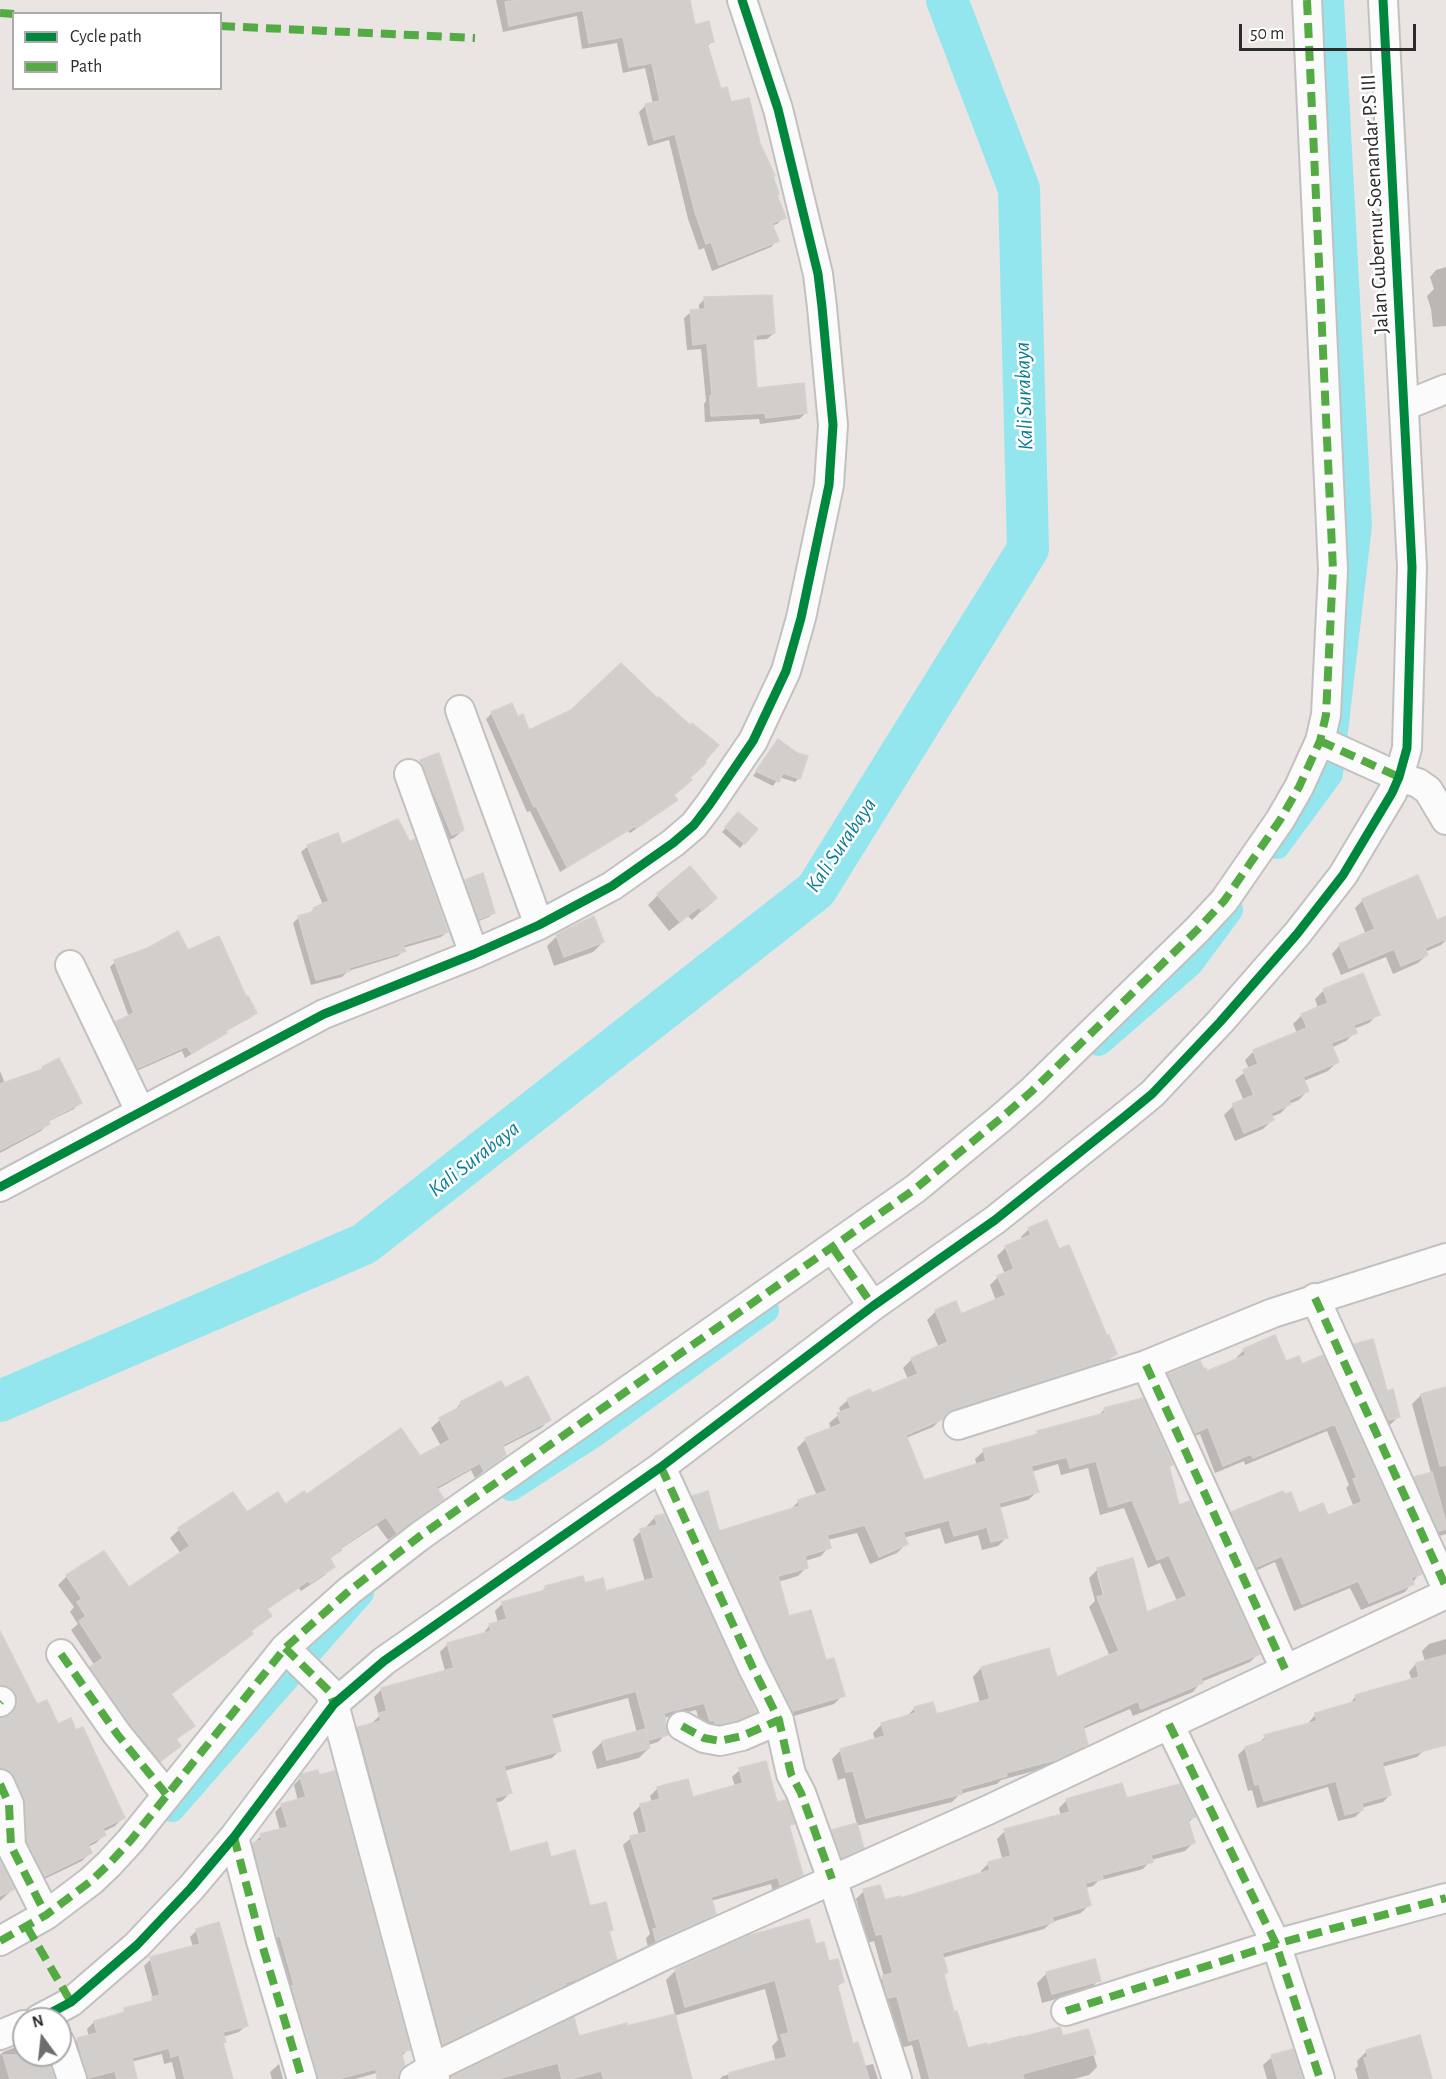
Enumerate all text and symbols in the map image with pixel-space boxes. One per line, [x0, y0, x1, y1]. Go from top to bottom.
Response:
legend [12, 12, 222, 90]
scale bar [1242, 12, 1419, 50]
text: 50 m [1250, 25, 1284, 43]
text: Cycle path [70, 28, 142, 46]
text: Path [70, 58, 102, 76]
street label: Jalan Gubernur Soenandar P.S III [1356, 74, 1394, 334]
water label: Kali Surabaya [1009, 341, 1039, 451]
water label: Kali Surabaya [800, 793, 882, 897]
water label: Kali Surabaya [423, 1115, 525, 1203]
north arrow [12, 2007, 72, 2067]
text: N [30, 2012, 45, 2031]

